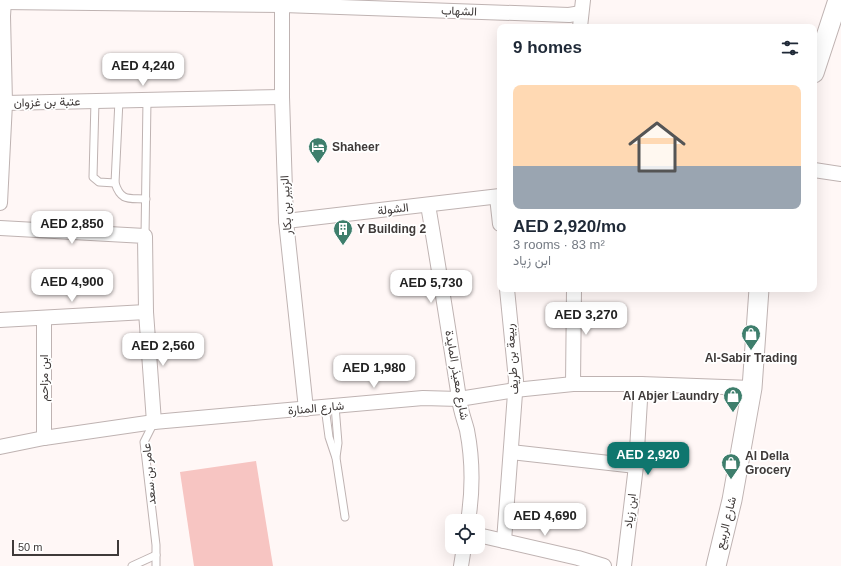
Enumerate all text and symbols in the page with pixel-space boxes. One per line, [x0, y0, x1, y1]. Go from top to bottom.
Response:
street label: الشهاب [441, 3, 477, 20]
icon: filters [779, 37, 801, 59]
text: 9 homes [513, 38, 582, 57]
pin: AED 4,240 [97, 53, 189, 87]
text: AED 4,240 [111, 58, 175, 73]
street label: عتبة بن غزوان [14, 94, 81, 111]
icon: home [621, 111, 693, 183]
hotel icon: Shaheer [307, 136, 329, 164]
place label: Shaheer [332, 140, 380, 154]
street label: الزبير بن بكار [277, 175, 296, 236]
street label: الشولة [377, 200, 410, 219]
pin: AED 2,850 [26, 211, 118, 245]
text: AED 2,850 [40, 216, 104, 231]
text: AED 2,920/mo [513, 217, 626, 236]
building icon: Y Building 2 [332, 218, 354, 246]
place label: Y Building 2 [357, 222, 426, 236]
text: 3 rooms · 83 m² [513, 237, 605, 252]
text: ابن زياد [513, 253, 551, 268]
pin: AED 4,900 [26, 269, 118, 303]
pin: AED 5,730 [385, 270, 477, 304]
text: AED 4,900 [40, 274, 104, 289]
text: AED 5,730 [399, 275, 463, 290]
pin: AED 3,270 [540, 302, 632, 336]
text: AED 3,270 [554, 307, 618, 322]
street label: ربيعة بن طريف [503, 323, 522, 395]
shop icon: Al-Sabir Trading [740, 323, 762, 351]
street label: شارع معيذر المايدة [440, 329, 472, 421]
pin: AED 2,560 [117, 333, 209, 367]
text: AED 2,560 [131, 338, 195, 353]
place label: Al-Sabir Trading [705, 351, 797, 365]
street label: ابن مزاحم [37, 355, 52, 401]
pin: AED 1,980 [328, 355, 420, 389]
text: AED 1,980 [342, 360, 406, 375]
shop icon: Al Abjer Laundry [722, 385, 744, 413]
place label: Al Abjer Laundry [623, 389, 719, 403]
street label: شارع المنارة [287, 399, 345, 419]
street label: عامر بن سعد [139, 442, 160, 505]
pin: AED 2,920 [602, 442, 694, 476]
text: AED 2,920 [616, 447, 680, 462]
place label: Al Della Grocery [745, 449, 791, 477]
shop icon: Al Della Grocery [720, 452, 742, 480]
street label: ابن زياد [621, 493, 640, 529]
street label: شارع الربيع [713, 495, 741, 551]
pin: AED 4,690 [499, 503, 591, 537]
text: AED 4,690 [513, 508, 577, 523]
map controls [445, 514, 485, 554]
button: locate [445, 514, 485, 554]
scale bar [12, 538, 119, 557]
text: 50 m [18, 541, 42, 553]

